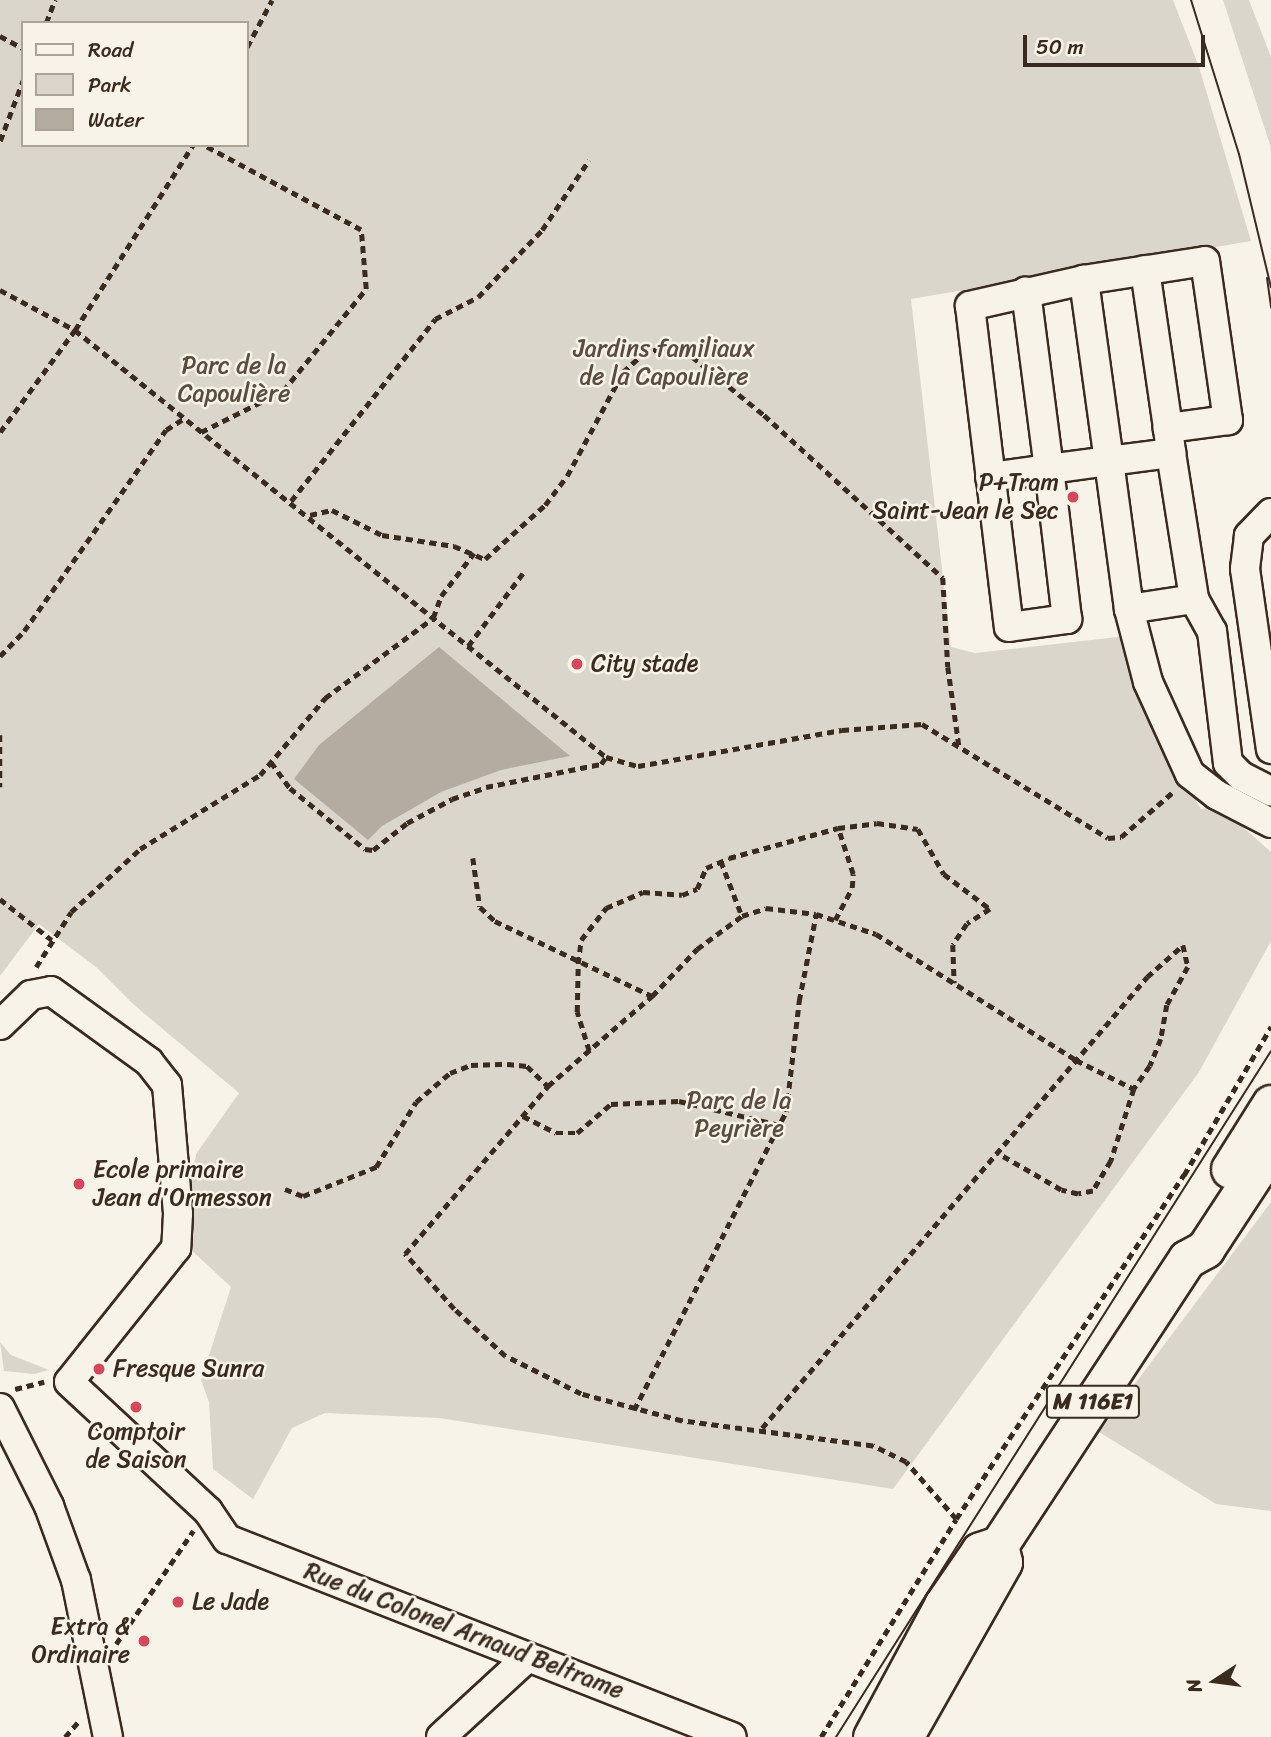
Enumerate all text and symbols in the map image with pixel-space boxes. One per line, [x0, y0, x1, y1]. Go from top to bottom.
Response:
legend [21, 21, 248, 147]
scale bar [1026, 21, 1208, 65]
text: 50 m [1036, 28, 1084, 66]
text: Road [88, 31, 133, 69]
text: Park [88, 66, 131, 104]
text: Water [88, 101, 143, 139]
park label: Jardins familiaux de la Capoulière [573, 335, 755, 391]
park label: Parc de la Capoulière [178, 352, 290, 408]
place label: P+Tram Saint-Jean le Sec [872, 469, 1059, 525]
marker: P+Tram Saint-Jean le Sec [1065, 489, 1081, 505]
place label: City stade [591, 650, 700, 678]
marker: City stade [569, 656, 585, 672]
park label: Parc de la Peyrière [687, 1087, 791, 1143]
place label: Ecole primaire Jean d'Ormesson [93, 1156, 273, 1212]
marker: Ecole primaire Jean d'Ormesson [71, 1176, 87, 1192]
place label: Fresque Sunra [113, 1355, 264, 1383]
marker: Fresque Sunra [91, 1361, 107, 1377]
road number: M 116E1 [1046, 1382, 1140, 1422]
marker: Comptoir de Saison [128, 1399, 144, 1415]
place label: Comptoir de Saison [86, 1418, 186, 1474]
street label: Rue du Colonel Arnaud Beltrame [300, 1557, 628, 1705]
place label: Le Jade [192, 1588, 270, 1616]
marker: Le Jade [170, 1594, 186, 1610]
place label: Extra & Ordinaire [31, 1613, 130, 1669]
marker: Extra & Ordinaire [136, 1633, 152, 1649]
north arrow [1180, 1646, 1250, 1716]
text: N [1176, 1676, 1212, 1696]

